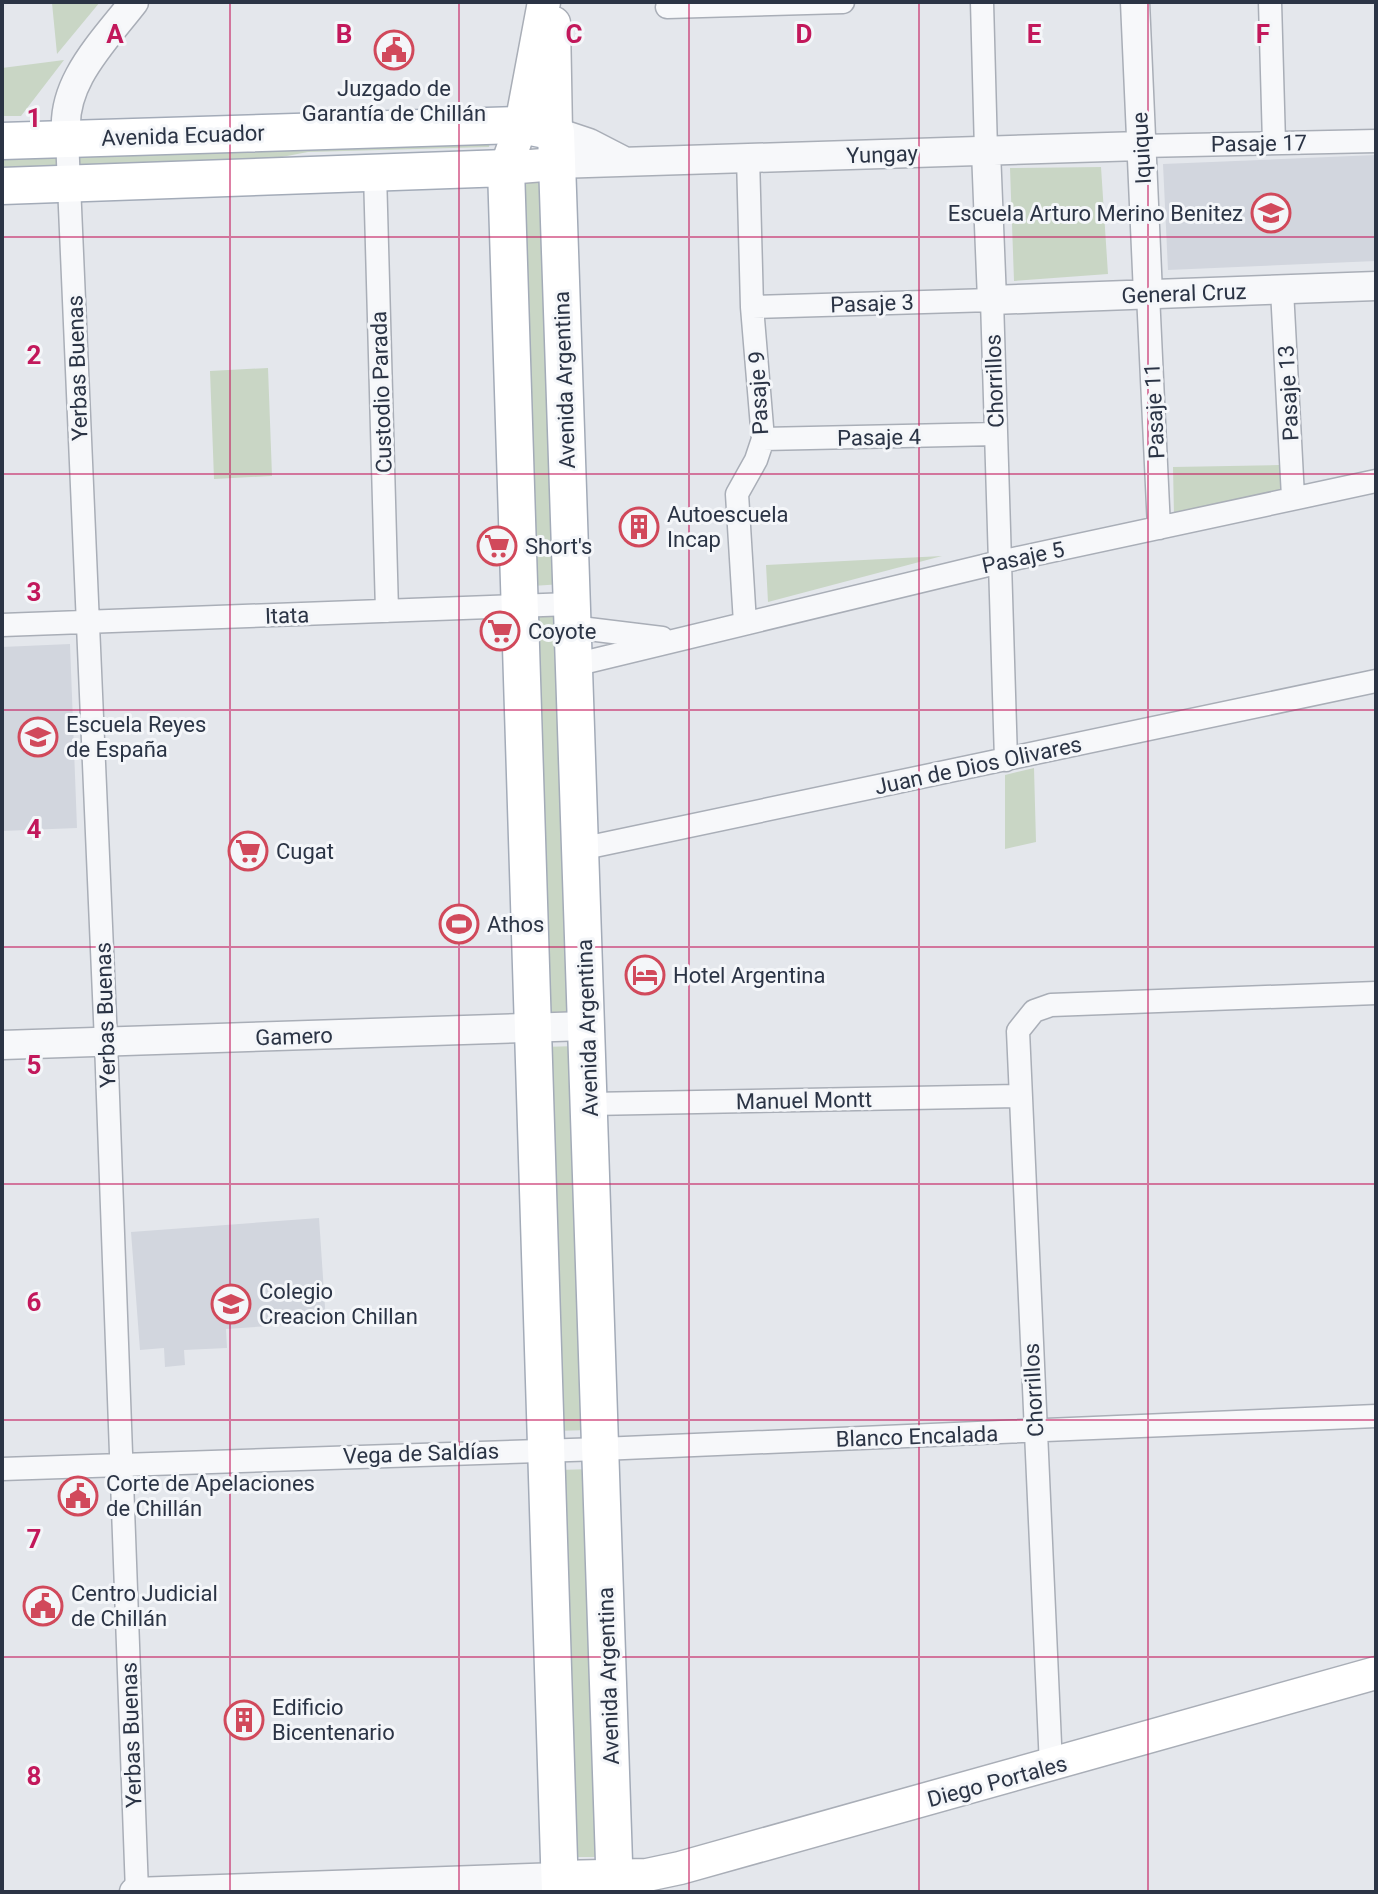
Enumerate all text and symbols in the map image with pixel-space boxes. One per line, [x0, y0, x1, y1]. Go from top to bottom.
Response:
text: A [106, 19, 124, 49]
text: B [336, 19, 352, 49]
text: C [565, 19, 583, 49]
text: D [796, 19, 812, 49]
text: E [1027, 19, 1042, 49]
text: F [1256, 19, 1270, 49]
public building icon: Juzgado de Garantía de Chillán [373, 29, 415, 71]
place label: Juzgado de Garantía de Chillán [302, 76, 486, 126]
text: 1 [27, 103, 41, 133]
street label: Iquique [1127, 111, 1156, 185]
street label: Avenida Ecuador [101, 120, 266, 151]
street label: Pasaje 17 [1211, 130, 1307, 157]
street label: Yungay [846, 141, 919, 168]
school or university icon: Escuela Arturo Merino Benitez [1250, 192, 1292, 234]
place label: Escuela Arturo Merino Benitez [948, 201, 1243, 226]
street label: General Cruz [1121, 279, 1247, 308]
street label: Pasaje 3 [830, 290, 914, 317]
street label: Avenida Argentina [549, 291, 580, 469]
street label: Yerbas Buenas [62, 295, 93, 441]
street label: Custodio Parada [366, 311, 397, 473]
street label: Chorrillos [980, 334, 1009, 428]
text: 2 [27, 340, 41, 370]
street label: Pasaje 13 [1273, 344, 1303, 442]
street label: Pasaje 9 [744, 350, 773, 435]
street label: Pasaje 11 [1139, 362, 1169, 460]
street label: Pasaje 4 [837, 424, 921, 451]
place label: Autoescuela Incap [667, 502, 789, 552]
building icon: Autoescuela Incap [618, 506, 660, 548]
supermarket icon: Short's [476, 525, 518, 567]
place label: Short's [525, 534, 592, 559]
street label: Pasaje 5 [980, 537, 1067, 578]
text: 3 [27, 577, 41, 607]
street label: Itata [264, 602, 310, 629]
supermarket icon: Coyote [479, 610, 521, 652]
place label: Coyote [528, 619, 596, 644]
place label: Escuela Reyes de España [66, 712, 206, 762]
school or university icon: Escuela Reyes de España [17, 716, 59, 758]
street label: Juan de Dios Olivares [872, 731, 1084, 800]
text: 4 [27, 814, 42, 844]
supermarket icon: Cugat [227, 830, 269, 872]
place label: Cugat [276, 839, 334, 864]
sports icon: Athos [438, 903, 480, 945]
place label: Athos [487, 912, 544, 937]
street label: Avenida Argentina [572, 939, 603, 1117]
street label: Yerbas Buenas [90, 942, 121, 1088]
hotel icon: Hotel Argentina [624, 954, 666, 996]
place label: Hotel Argentina [673, 963, 825, 988]
street label: Gamero [255, 1023, 333, 1050]
text: 5 [27, 1050, 41, 1080]
street label: Manuel Montt [736, 1087, 872, 1114]
place label: Colegio Creacion Chillan [259, 1279, 418, 1329]
school or university icon: Colegio Creacion Chillan [210, 1283, 252, 1325]
text: 6 [27, 1287, 42, 1317]
street label: Chorrillos [1019, 1342, 1048, 1437]
street label: Blanco Encalada [835, 1421, 999, 1452]
street label: Vega de Saldías [343, 1438, 499, 1469]
place label: Corte de Apelaciones de Chillán [106, 1471, 315, 1521]
public building icon: Corte de Apelaciones de Chillán [57, 1475, 99, 1517]
text: 7 [27, 1524, 41, 1554]
place label: Centro Judicial de Chillán [71, 1581, 218, 1631]
public building icon: Centro Judicial de Chillán [22, 1585, 64, 1627]
street label: Avenida Argentina [593, 1587, 624, 1765]
street label: Yerbas Buenas [116, 1662, 147, 1808]
place label: Edificio Bicentenario [272, 1695, 395, 1745]
building icon: Edificio Bicentenario [223, 1699, 265, 1741]
street label: Diego Portales [925, 1751, 1070, 1812]
text: 8 [27, 1761, 41, 1791]

